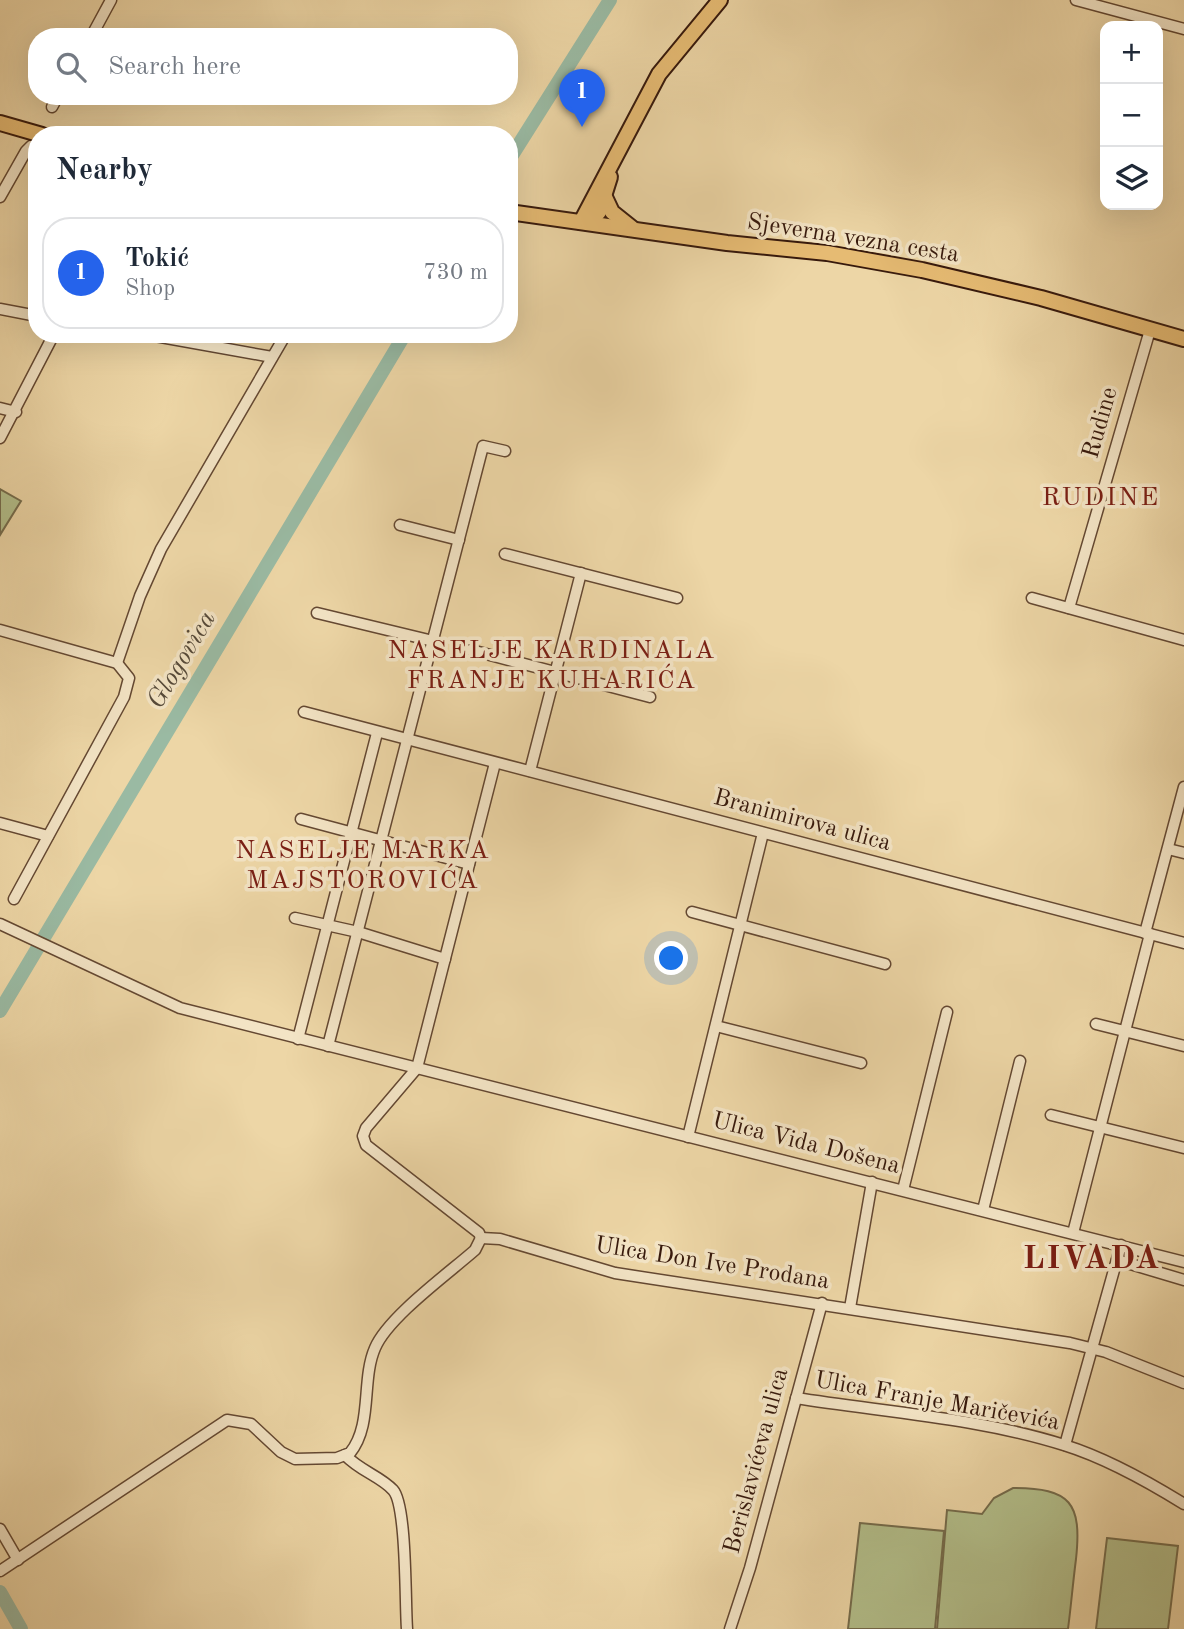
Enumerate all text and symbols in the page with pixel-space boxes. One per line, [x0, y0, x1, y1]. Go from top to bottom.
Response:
map controls [1100, 21, 1163, 210]
button: + [1100, 21, 1163, 84]
search box [28, 28, 518, 105]
icon: search [52, 48, 90, 86]
text: Search here [108, 54, 241, 80]
pin: 1 [559, 69, 605, 127]
button: − [1100, 84, 1163, 147]
button: layers [1100, 147, 1163, 210]
text: Nearby [56, 156, 153, 186]
street label: Sjeverna vezna cesta [745, 210, 961, 268]
text: Tokić [125, 246, 189, 272]
text: 1 [74, 261, 88, 284]
text: 730 m [423, 261, 488, 284]
text: Shop [125, 277, 175, 300]
street label: Rudine [1079, 385, 1123, 461]
district label: RUDINE [1042, 485, 1160, 511]
water label: Glogovica [143, 607, 221, 713]
district label: NASELJE KARDINALA FRANJE KUHARIĆA [388, 638, 716, 694]
street label: Branimirova ulica [711, 786, 893, 856]
district label: NASELJE MARKA MAJSTOROVIĆA [235, 838, 491, 894]
your location [654, 941, 688, 975]
street label: Ulica Vida Došena [710, 1109, 903, 1179]
street label: Ulica Don Ive Prodana [593, 1234, 831, 1294]
district label: LIVADA [1023, 1244, 1161, 1276]
street label: Berislavićeva ulica [721, 1365, 793, 1556]
street label: Ulica Franje Maričevića [813, 1369, 1062, 1435]

